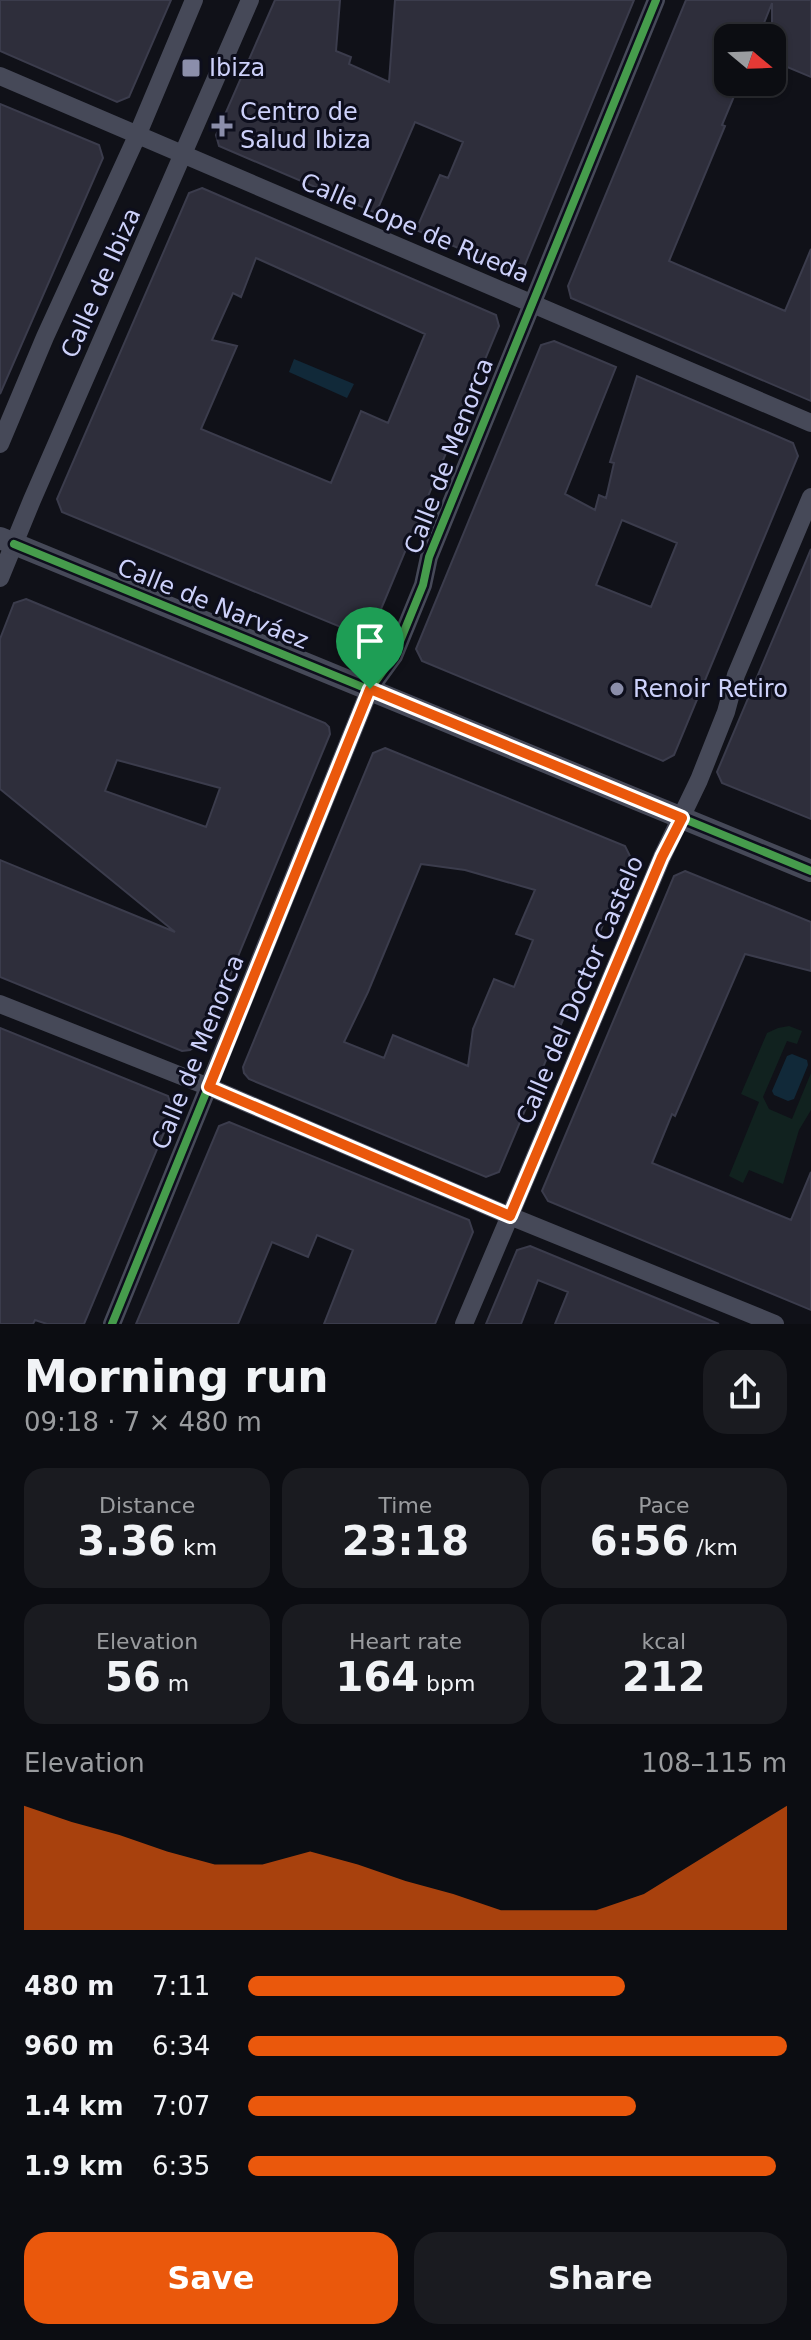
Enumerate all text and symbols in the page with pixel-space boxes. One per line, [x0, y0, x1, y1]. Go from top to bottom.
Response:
north arrow [714, 24, 786, 96]
map controls [714, 24, 786, 96]
place label: Ibiza [209, 54, 265, 82]
marker: Ibiza [180, 57, 202, 79]
place label: Centro de Salud Ibiza [240, 98, 371, 154]
marker: Centro de Salud Ibiza [211, 115, 233, 137]
street label: Calle Lope de Rueda [296, 167, 534, 289]
street label: Calle de Ibiza [55, 204, 147, 362]
street label: Calle de Menorca [399, 354, 499, 558]
street label: Calle de Narváez [113, 553, 313, 655]
pin [336, 607, 404, 689]
icon: arrive [348, 619, 392, 663]
place label: Renoir Retiro [633, 675, 788, 703]
marker: Renoir Retiro [608, 680, 626, 698]
street label: Calle del Doctor Castelo [511, 852, 649, 1128]
street label: Calle de Menorca [146, 951, 250, 1153]
button: share [703, 1350, 787, 1434]
text: Morning run [24, 1351, 329, 1402]
text: 09:18 · 7 × 480 m [24, 1407, 262, 1437]
text: Distance [99, 1493, 195, 1518]
text: Time [379, 1493, 432, 1518]
text: Pace [638, 1493, 690, 1518]
text: 3.36 [77, 1518, 176, 1564]
text: 23:18 [342, 1518, 469, 1564]
text: 6:56 [590, 1518, 689, 1564]
text: km [176, 1535, 217, 1560]
text: /km [689, 1535, 738, 1560]
text: Elevation [96, 1629, 198, 1654]
text: Heart rate [349, 1629, 462, 1654]
text: kcal [642, 1629, 686, 1654]
text: 56 [105, 1654, 161, 1700]
text: 164 [336, 1654, 419, 1700]
text: 212 [622, 1654, 706, 1700]
text: m [161, 1671, 189, 1696]
text: bpm [419, 1671, 475, 1696]
text: Elevation [24, 1748, 145, 1778]
text: 108–115 m [641, 1748, 787, 1778]
text: 480 m [24, 1971, 114, 2001]
text: 7:11 [152, 1971, 210, 2001]
text: 960 m [24, 2031, 114, 2061]
text: 6:34 [152, 2031, 210, 2061]
text: 1.4 km [24, 2091, 124, 2121]
text: 7:07 [152, 2091, 210, 2121]
text: 1.9 km [24, 2151, 124, 2181]
text: 6:35 [152, 2151, 210, 2181]
button: Save [24, 2232, 398, 2324]
button: Share [414, 2232, 787, 2324]

